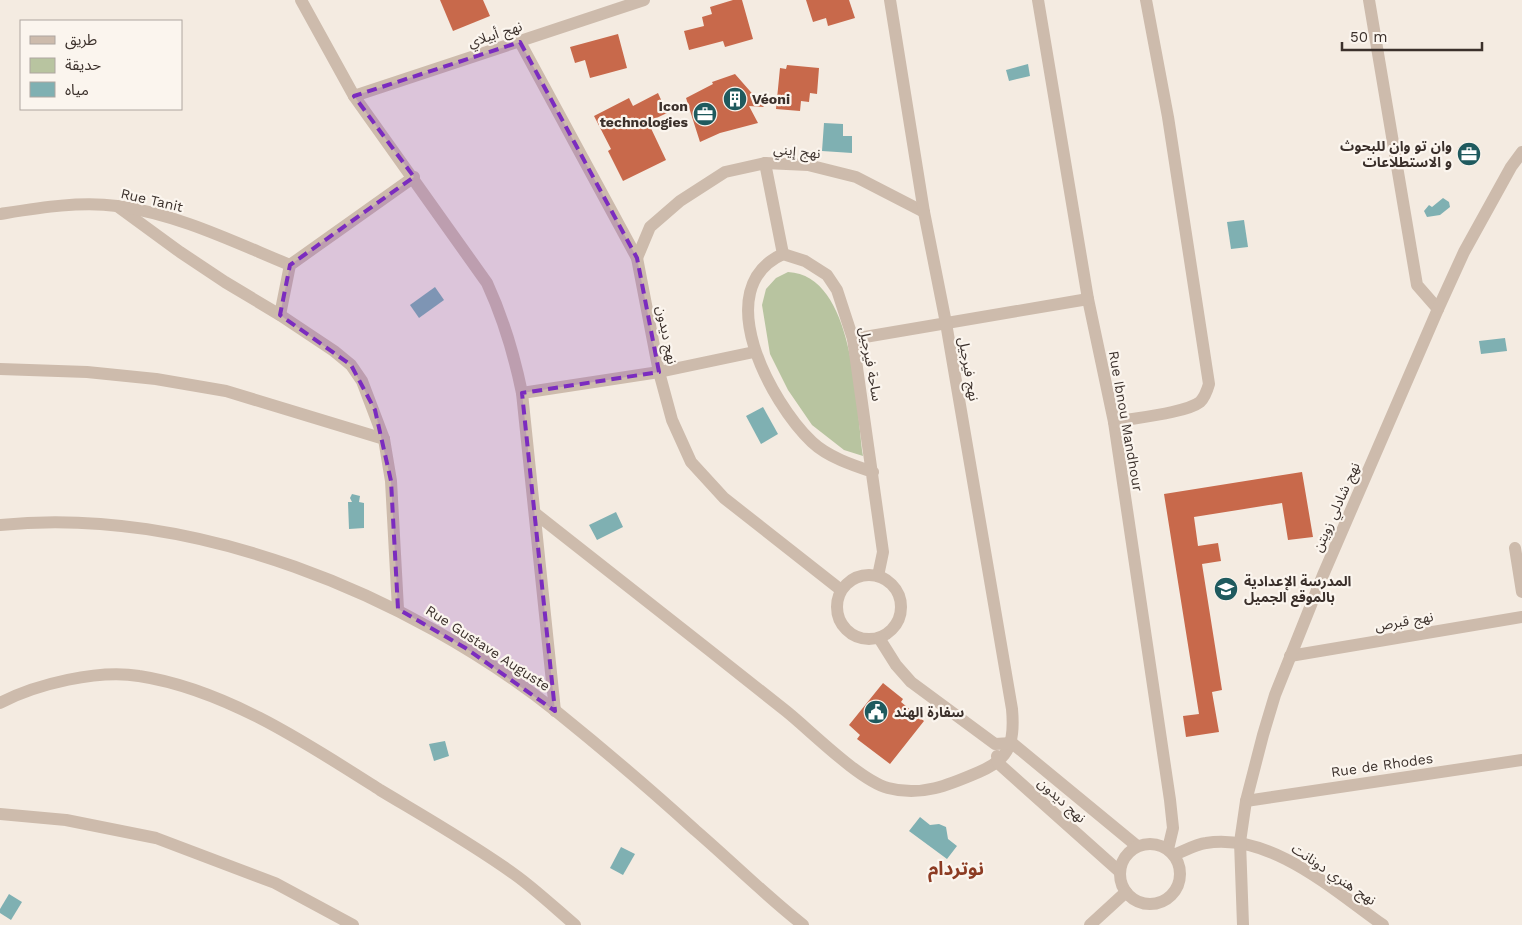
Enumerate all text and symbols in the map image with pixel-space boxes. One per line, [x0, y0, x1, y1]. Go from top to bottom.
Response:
street label: نهج أبيلاي [466, 17, 525, 53]
legend [20, 20, 182, 110]
scale bar [1342, 20, 1482, 52]
text: 50 m [1350, 28, 1387, 46]
text: طريق [65, 31, 97, 50]
text: حديقة [65, 56, 101, 74]
text: مياه [65, 81, 89, 99]
building icon: Véoni [722, 86, 748, 112]
place label: Véoni [752, 91, 790, 107]
place label: Icon technologies [600, 98, 689, 130]
office icon: Icon technologies [692, 101, 718, 127]
place label: وان تو وان للبحوث و الاستطلاعات [1340, 138, 1452, 170]
street label: نهج إيني [772, 141, 822, 165]
office icon: وان تو وان للبحوث و الاستطلاعات [1456, 141, 1482, 167]
street label: Rue Tanit [119, 185, 185, 215]
street label: نهج ديدون [651, 305, 681, 366]
street label: ساحة فيرجيل [856, 326, 885, 403]
street label: نهج فيرجيل [953, 336, 983, 403]
street label: Rue Ibnou Mandhour [1106, 349, 1146, 493]
street label: نهج شادلي زويتن [1309, 460, 1366, 556]
place label: المدرسة الإعدادية بالموقع الجميل [1244, 573, 1352, 607]
school or university icon: المدرسة الإعدادية بالموقع الجميل [1213, 576, 1239, 602]
street label: Rue Gustave Auguste [423, 602, 553, 694]
street label: نهج قبرص [1373, 608, 1435, 637]
public building icon: سفارة الهند [863, 699, 889, 725]
place label: سفارة الهند [894, 704, 964, 721]
street label: Rue de Rhodes [1330, 750, 1434, 780]
street label: نهج ديدون [1033, 774, 1089, 828]
street label: نهج هنري دونانت [1287, 840, 1379, 911]
district label: نوتردام [928, 857, 984, 883]

